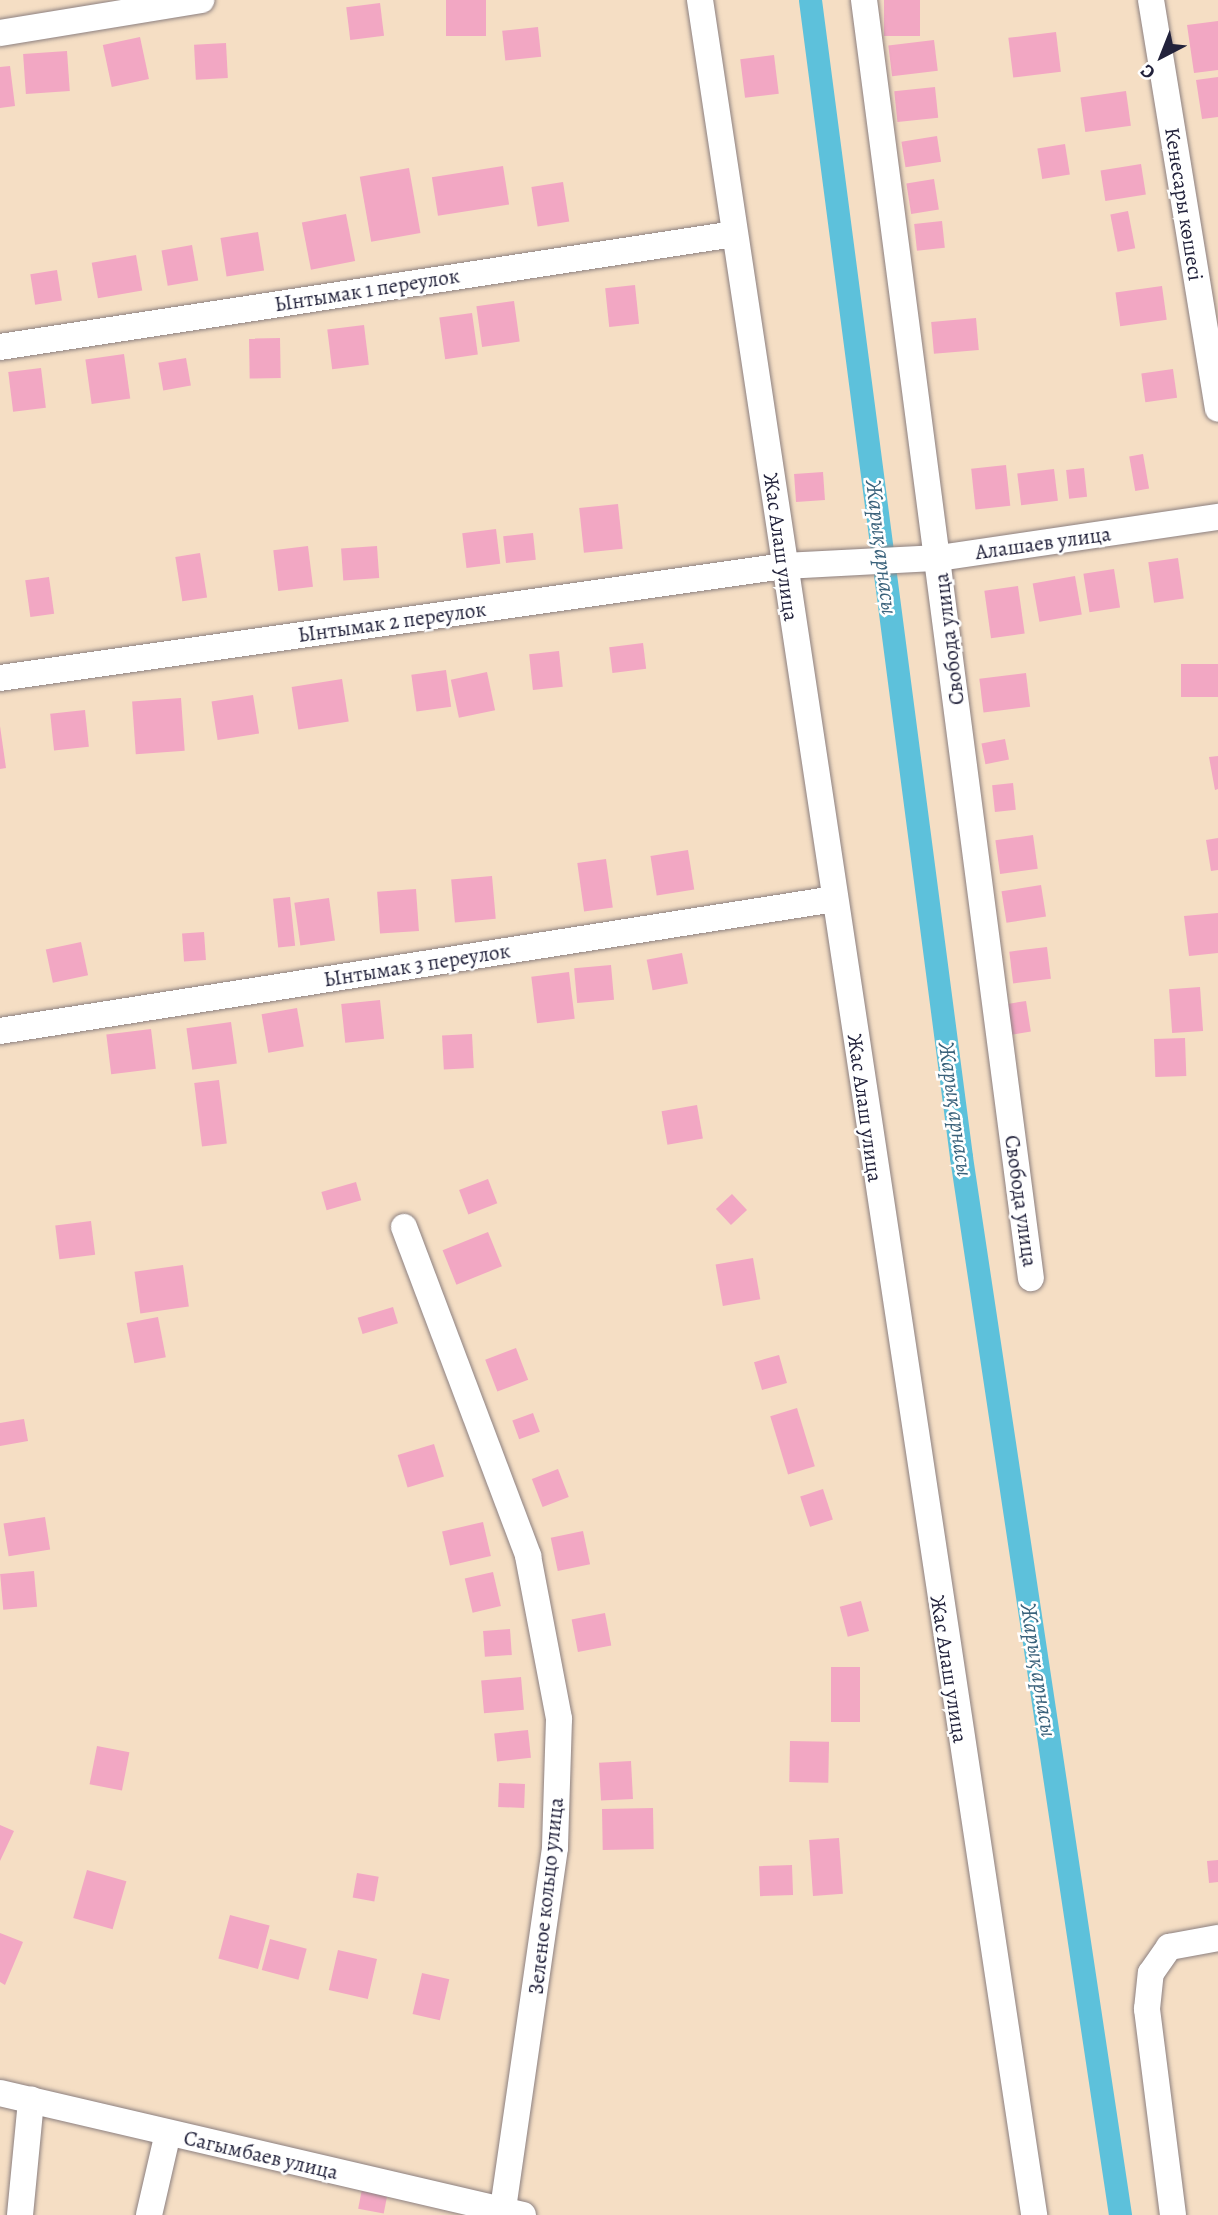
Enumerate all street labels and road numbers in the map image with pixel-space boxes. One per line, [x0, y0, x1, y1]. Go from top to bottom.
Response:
street label: Кенесары көшесі [1159, 126, 1209, 282]
street label: Ынтымак 1 переулок [273, 263, 461, 317]
street label: Жас Алаш улица [758, 471, 804, 623]
street label: Алашаев улица [974, 521, 1112, 565]
street label: Свобода улица [928, 572, 970, 706]
street label: Ынтымак 2 переулок [296, 596, 488, 648]
street label: Ынтымак 3 переулок [322, 938, 512, 992]
street label: Жас Алаш улица [842, 1032, 888, 1184]
street label: Свобода улица [999, 1134, 1043, 1268]
street label: Жас Алаш улица [925, 1593, 973, 1745]
street label: Зеленое кольцо улица [523, 1796, 569, 1996]
street label: Сагымбаев улица [181, 2125, 341, 2185]

